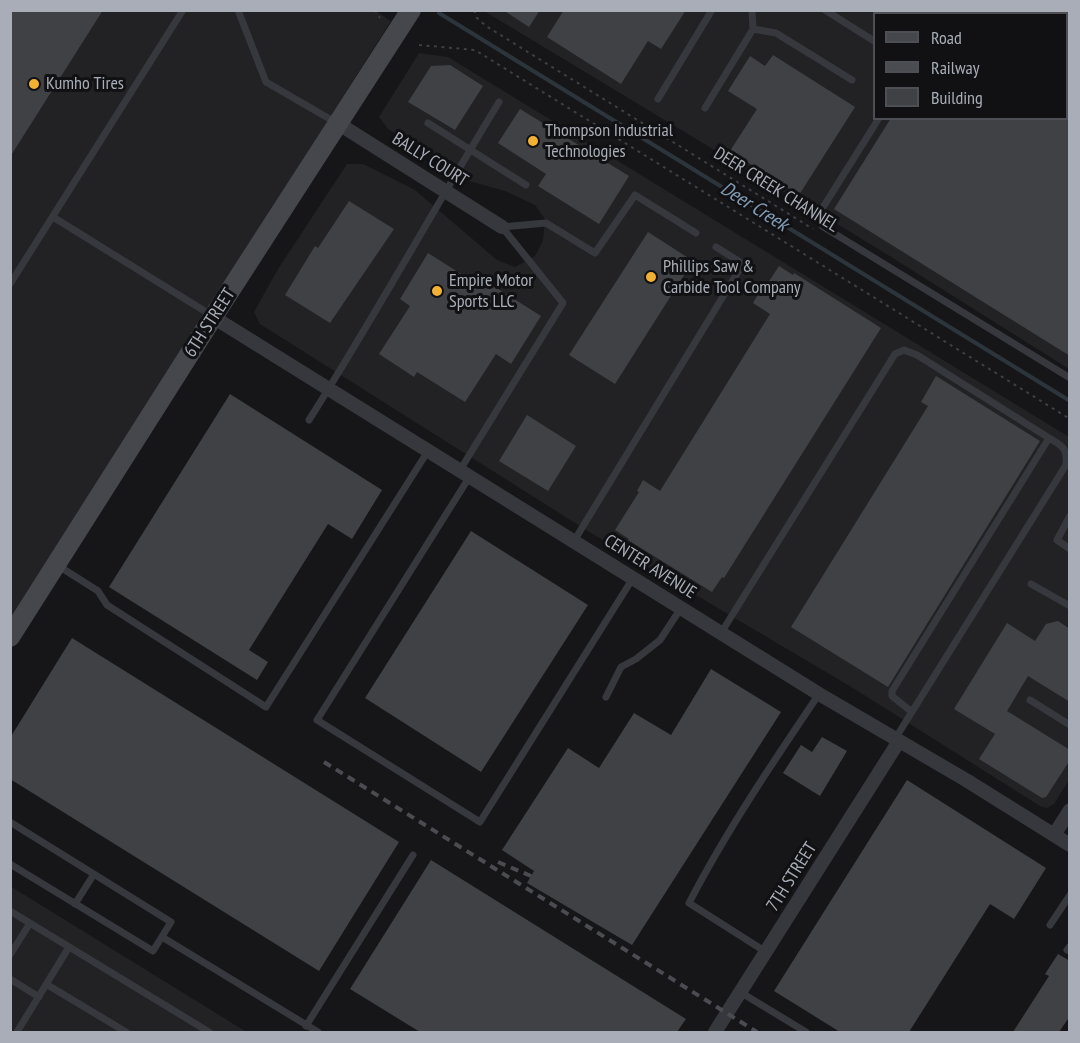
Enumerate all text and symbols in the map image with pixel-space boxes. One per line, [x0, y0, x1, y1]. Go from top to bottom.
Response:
legend [873, 12, 1068, 120]
text: Road [931, 26, 962, 49]
text: Railway [931, 56, 980, 79]
place label: Kumho Tires [46, 73, 124, 95]
marker: Kumho Tires [27, 77, 41, 91]
text: Building [931, 86, 983, 109]
place label: Thompson Industrial Technologies [545, 120, 673, 162]
street label: BALLY COURT [388, 128, 472, 192]
marker: Thompson Industrial Technologies [526, 134, 540, 148]
street label: DEER CREEK CHANNEL [709, 143, 843, 237]
water label: Deer Creek [716, 177, 792, 237]
place label: Phillips Saw & Carbide Tool Company [663, 256, 801, 298]
place label: Empire Motor Sports LLC [449, 270, 533, 312]
marker: Phillips Saw & Carbide Tool Company [644, 270, 658, 284]
marker: Empire Motor Sports LLC [430, 284, 444, 298]
street label: 6TH STREET [180, 285, 240, 361]
street label: CENTER AVENUE [600, 530, 700, 604]
street label: 7TH STREET [762, 838, 822, 916]

